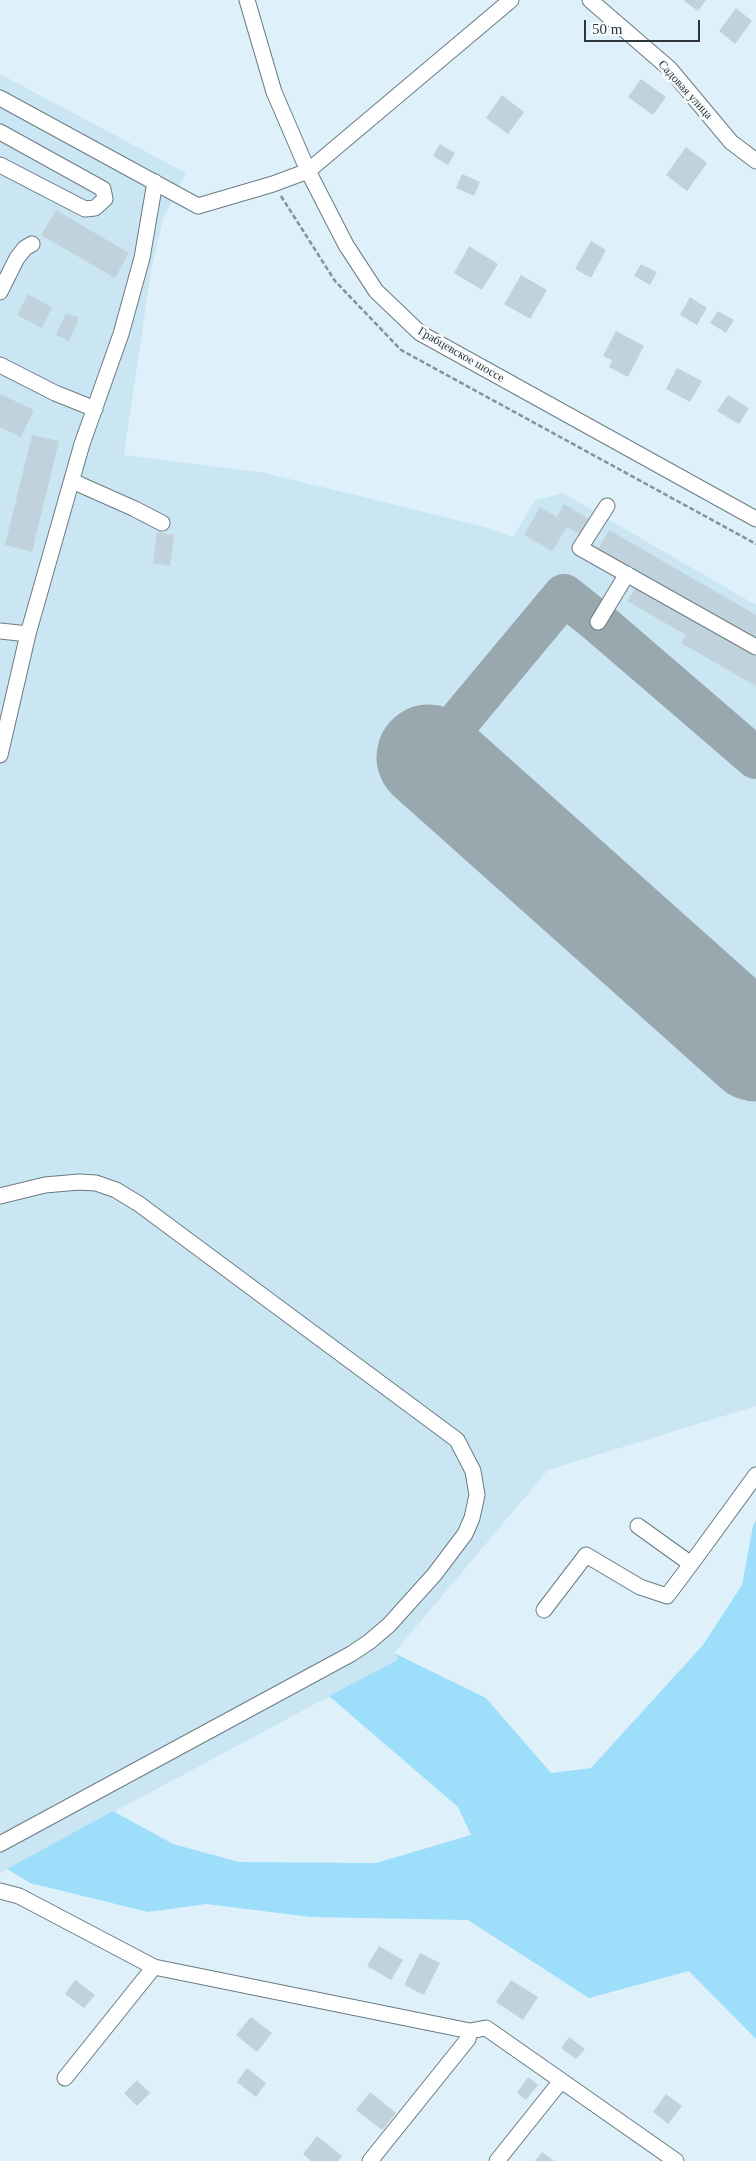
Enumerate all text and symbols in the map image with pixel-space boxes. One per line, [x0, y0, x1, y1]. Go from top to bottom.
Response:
scale bar [586, 10, 702, 42]
text: 50 m [592, 21, 622, 37]
street label: Садовая улица [655, 58, 715, 122]
street label: Грабцевское шоссе [415, 324, 507, 386]

